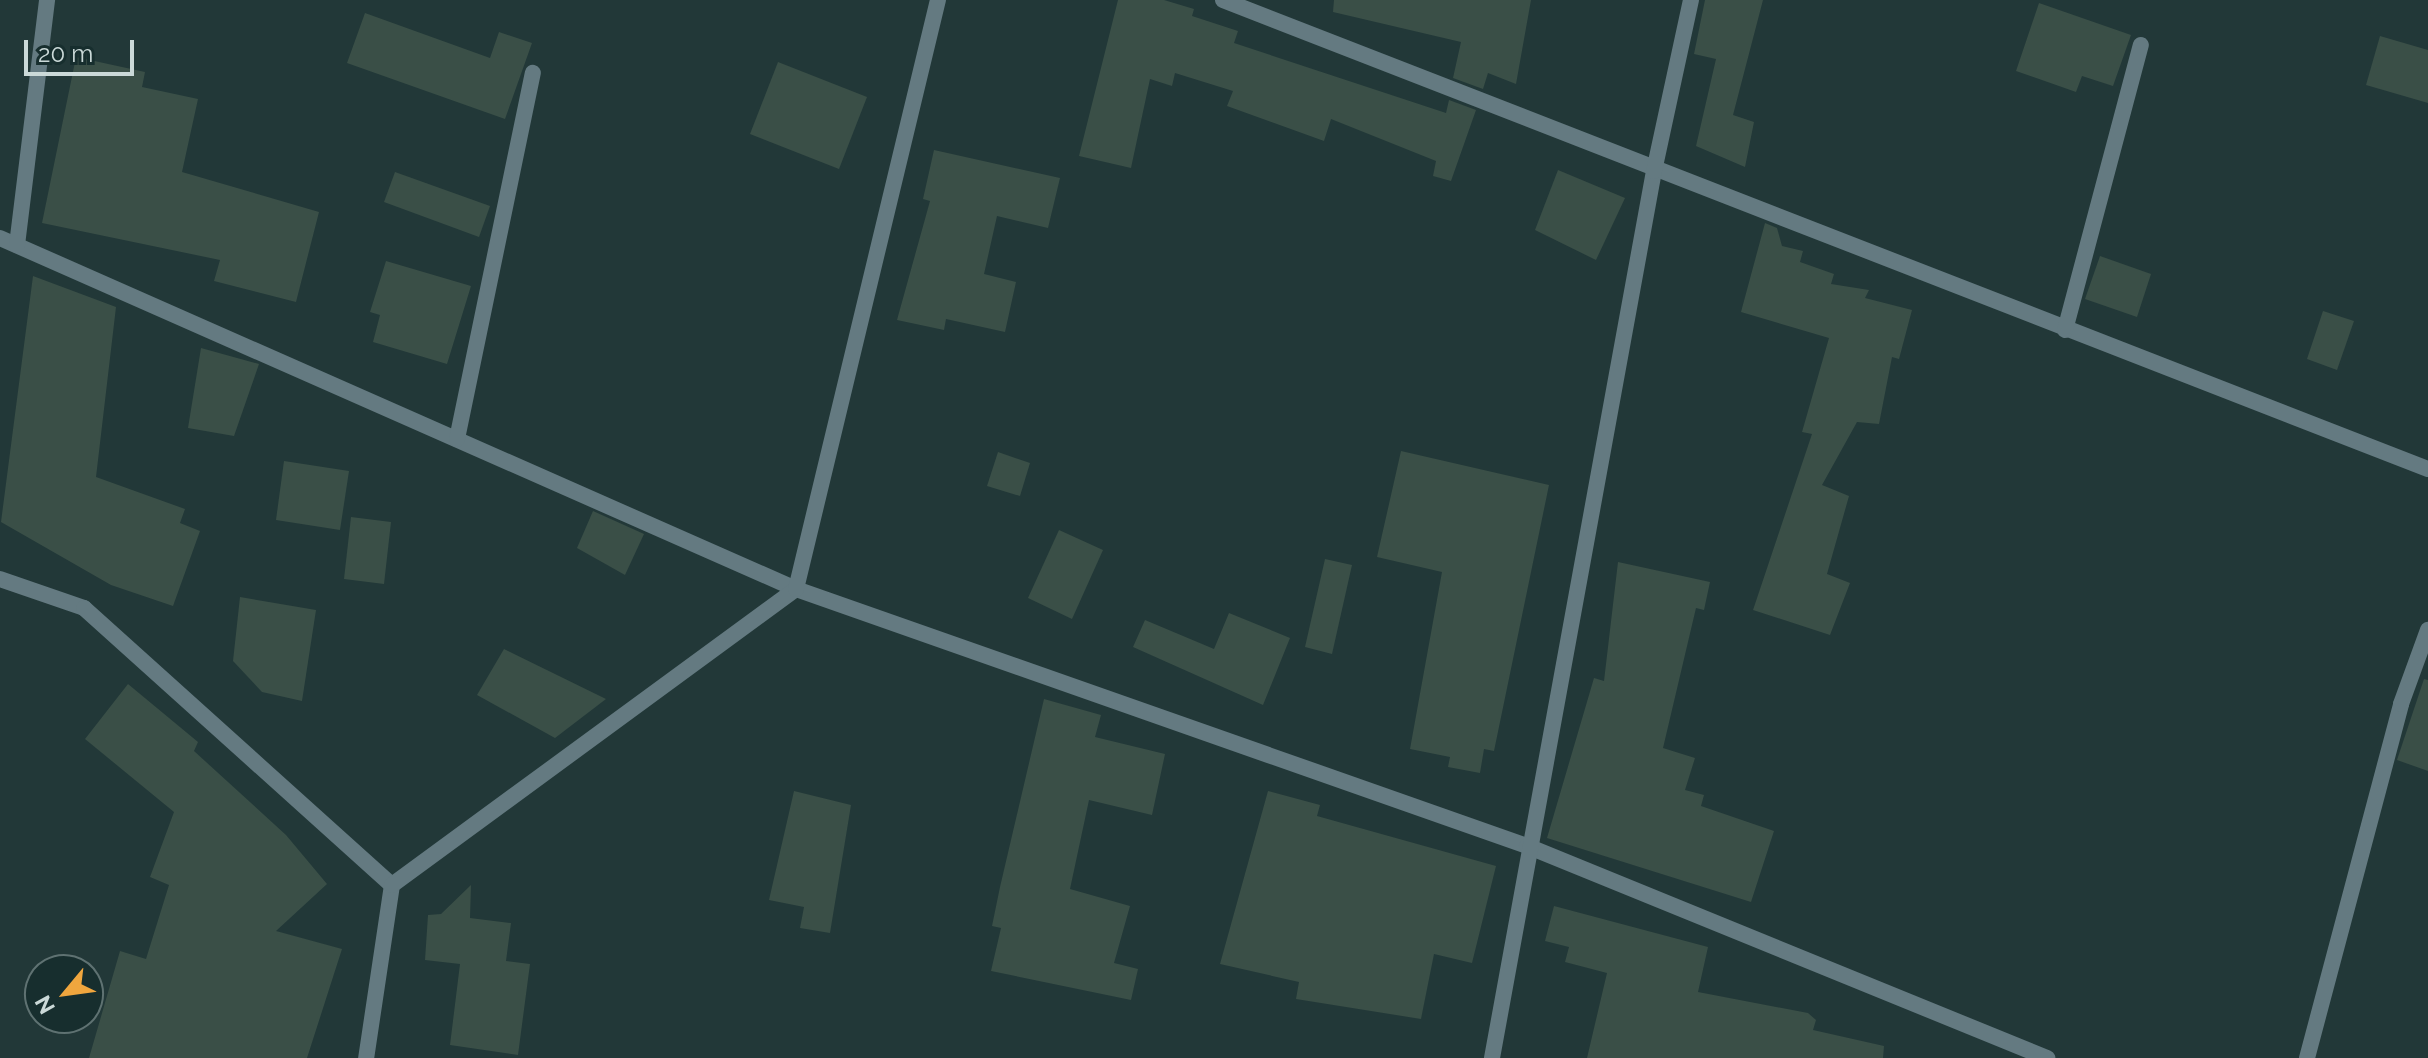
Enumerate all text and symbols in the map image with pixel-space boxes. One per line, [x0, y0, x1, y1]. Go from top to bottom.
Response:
scale bar [28, 24, 138, 74]
text: 20 m [38, 39, 93, 68]
north arrow [24, 954, 104, 1034]
text: N [29, 991, 60, 1018]

